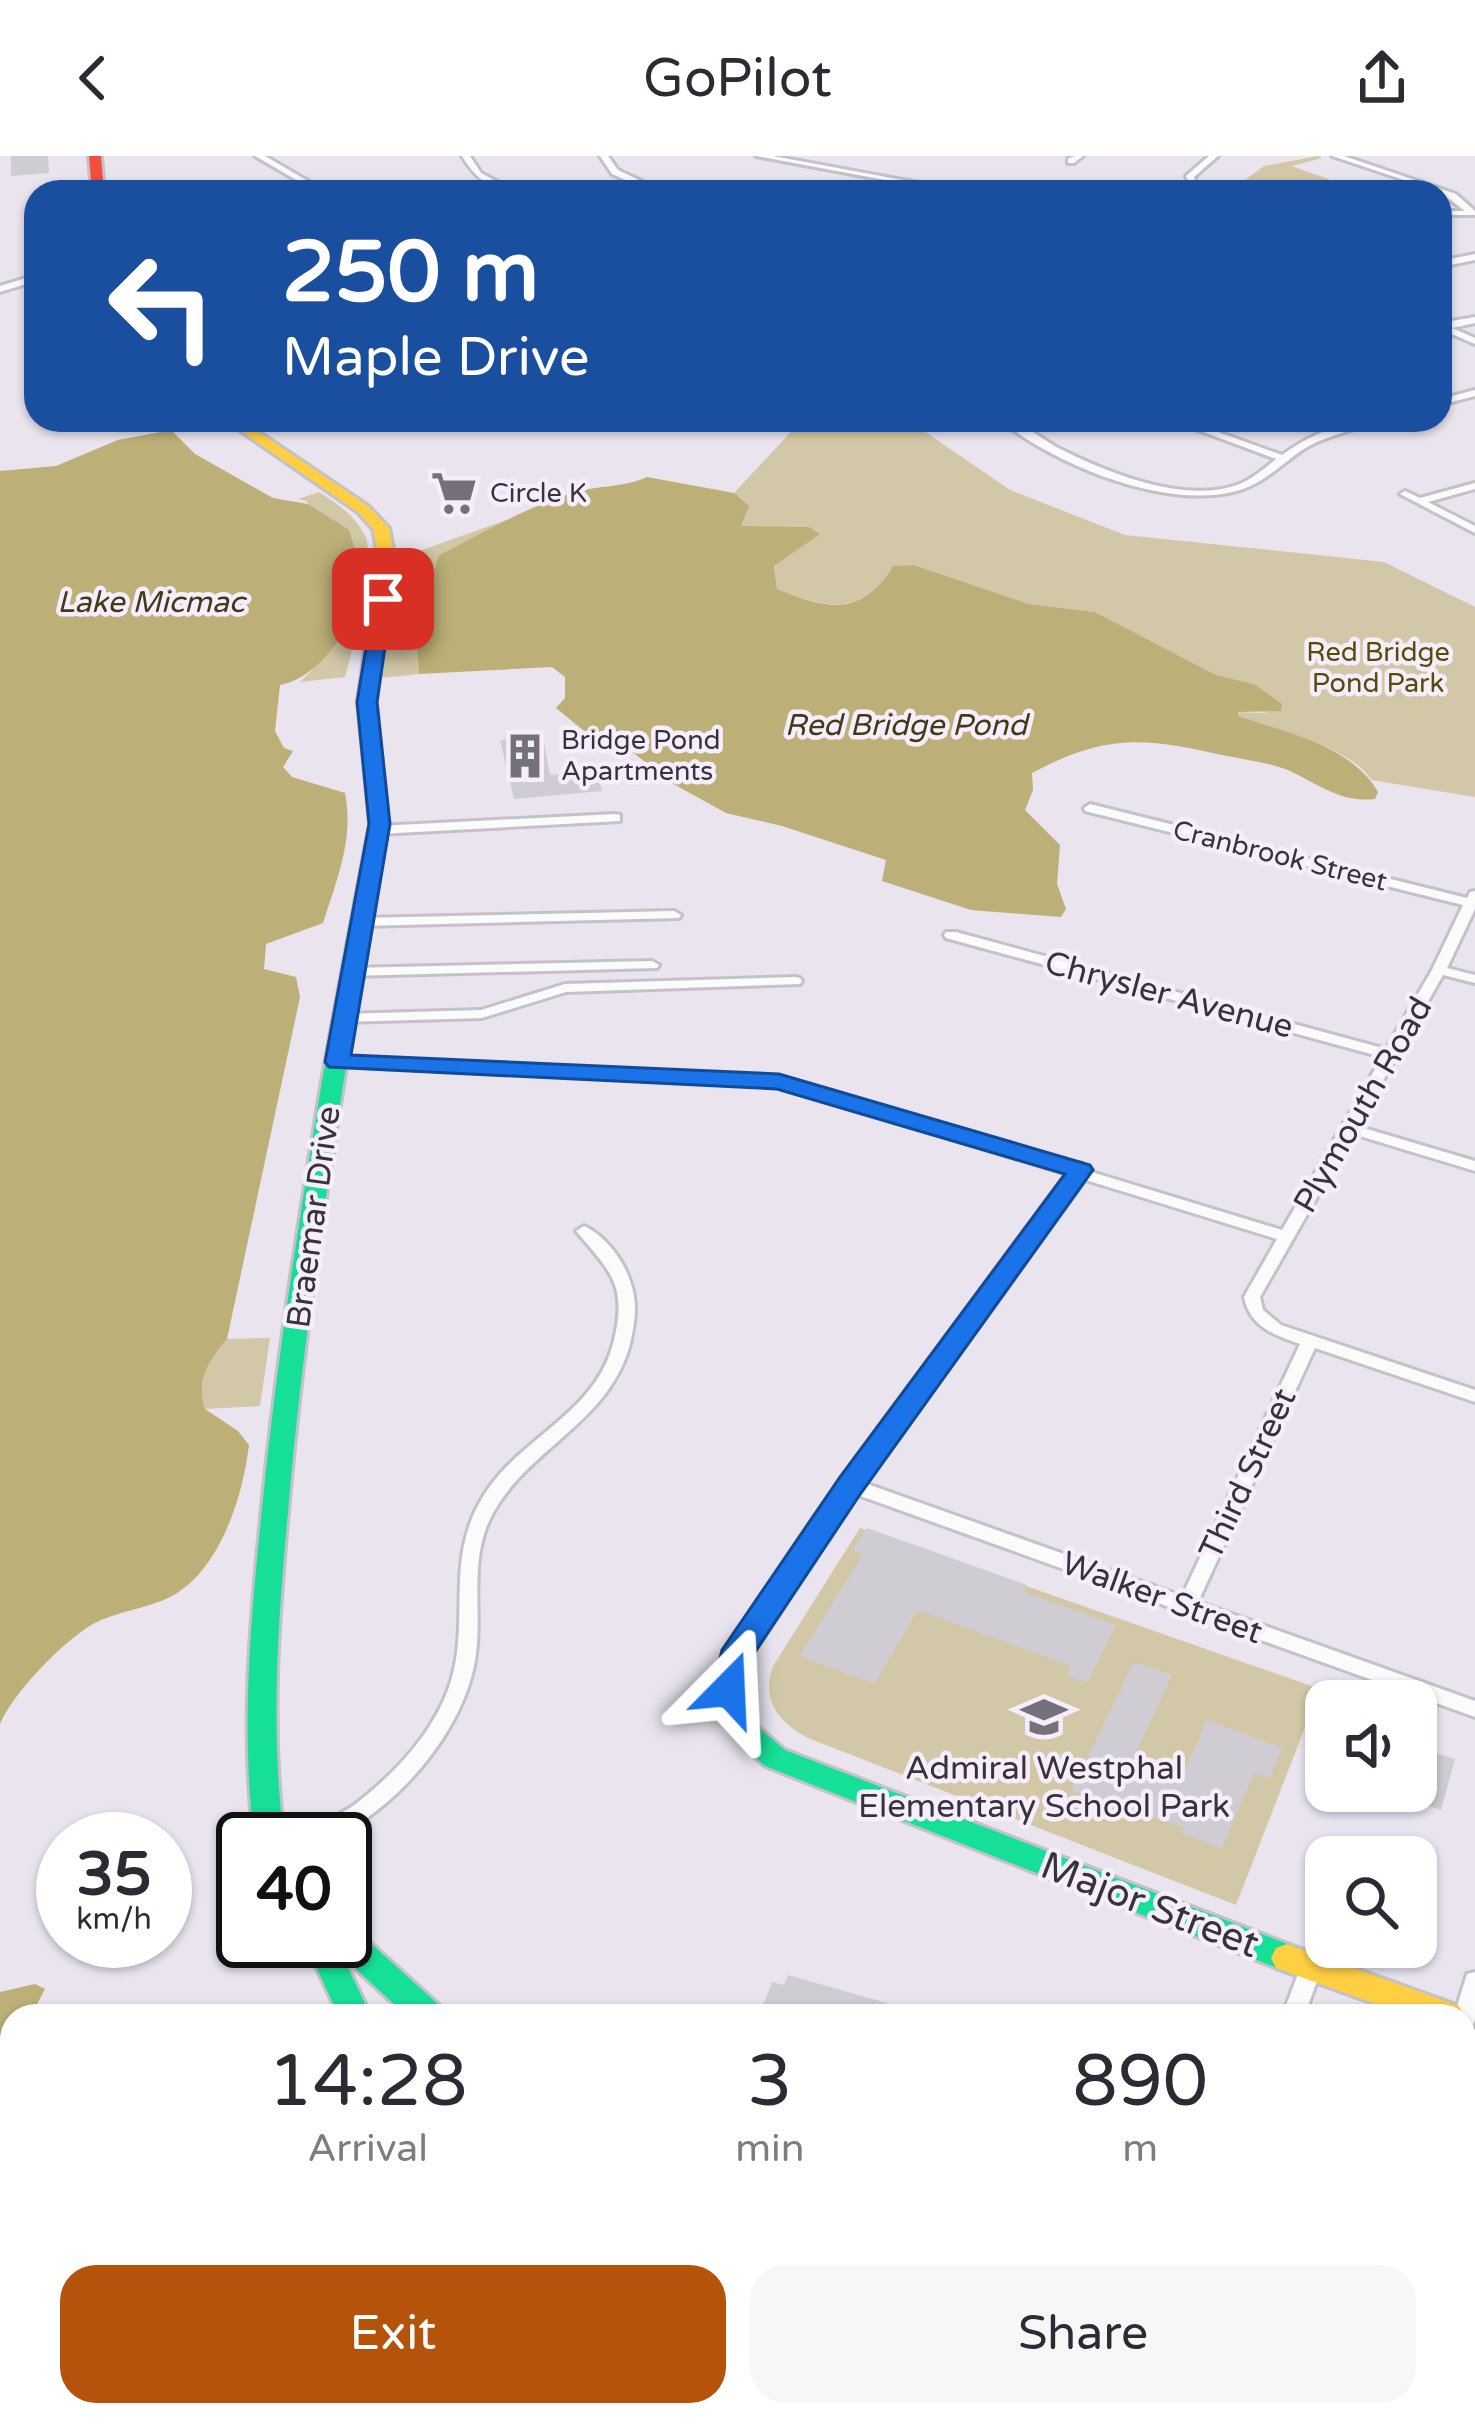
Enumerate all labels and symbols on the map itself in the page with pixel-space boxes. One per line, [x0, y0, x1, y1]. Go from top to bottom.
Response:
supermarket icon: Circle K [429, 468, 479, 518]
place label: Circle K [490, 477, 587, 510]
pin [332, 548, 434, 650]
water label: Lake Micmac [57, 584, 248, 621]
park label: Red Bridge Pond Park [1306, 636, 1450, 700]
water label: Red Bridge Pond [785, 707, 1030, 744]
place label: Bridge Pond Apartments [561, 724, 721, 788]
building icon: Bridge Pond Apartments [500, 731, 550, 781]
street label: Cranbrook Street [1170, 813, 1390, 899]
street label: Chrysler Avenue [1041, 943, 1297, 1047]
street label: Plymouth Road [1285, 990, 1441, 1220]
street label: Braemar Drive [279, 1103, 349, 1331]
street label: Third Street [1191, 1382, 1305, 1566]
street label: Walker Street [1056, 1544, 1268, 1652]
position arrow [666, 1626, 792, 1752]
school or university icon: Admiral Westphal Elementary School Park [1019, 1692, 1069, 1742]
place label: Admiral Westphal Elementary School Park [858, 1749, 1230, 1826]
speed limit sign: 40 [216, 1812, 372, 1968]
street label: Major Street [1034, 1842, 1266, 1968]

